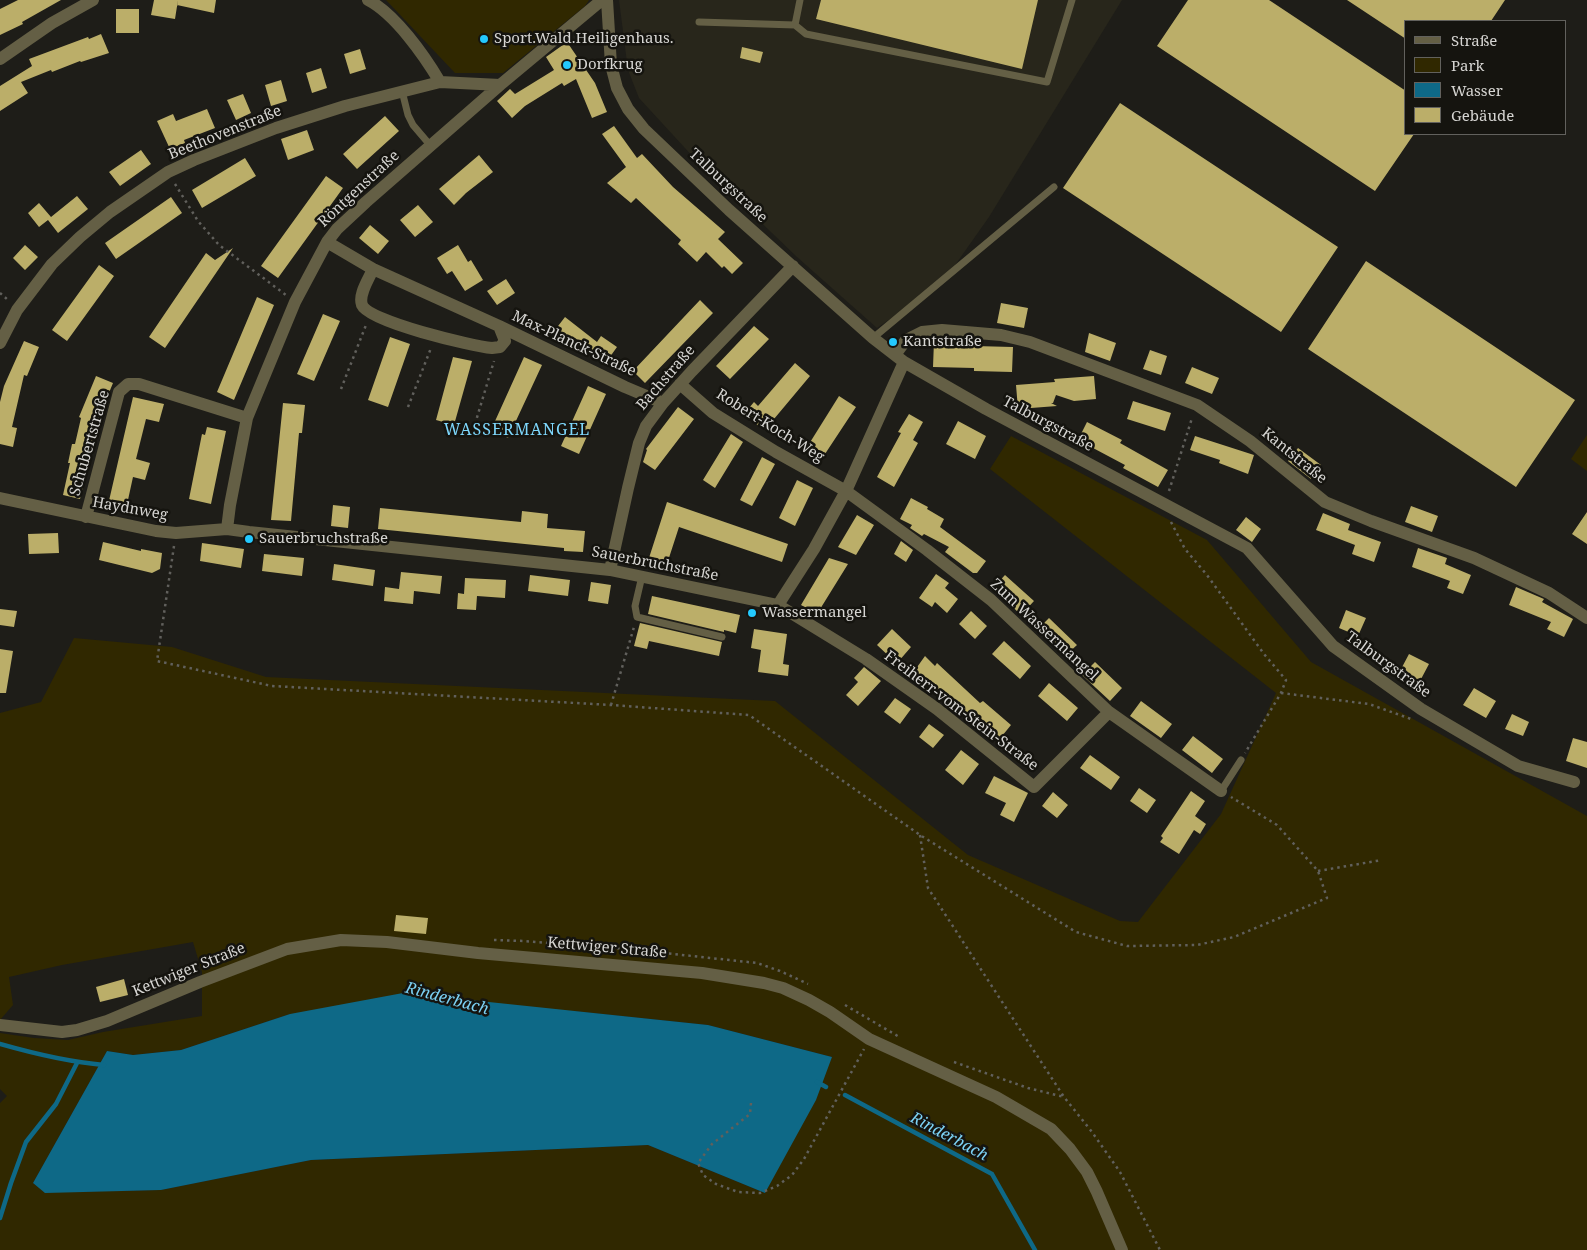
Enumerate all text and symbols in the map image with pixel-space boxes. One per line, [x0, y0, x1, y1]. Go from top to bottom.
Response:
legend [1404, 20, 1567, 135]
place label: Sport.Wald.Heiligenhaus. [494, 30, 673, 48]
text: Straße [1451, 30, 1497, 50]
marker: Sport.Wald.Heiligenhaus. [478, 33, 490, 45]
text: Park [1451, 55, 1484, 75]
place label: Dorfkrug [577, 56, 643, 74]
marker: Dorfkrug [561, 59, 573, 71]
text: Wasser [1451, 80, 1503, 100]
street label: Beethovenstraße [166, 102, 284, 164]
text: Gebäude [1451, 105, 1514, 125]
street label: Talburgstraße [685, 145, 771, 227]
street label: Röntgenstraße [315, 147, 403, 231]
street label: Max-Planck-Straße [509, 307, 639, 381]
place label: Kantstraße [903, 333, 982, 351]
marker: Kantstraße [887, 336, 899, 348]
street label: Bachstraße [633, 342, 699, 414]
street label: Robert-Koch-Weg [713, 386, 827, 466]
street label: Schubertstraße [66, 388, 114, 498]
street label: Talburgstraße [999, 392, 1097, 456]
district label: WASSERMANGEL [442, 420, 592, 440]
street label: Kantstraße [1258, 424, 1330, 488]
street label: Haydnweg [91, 494, 169, 524]
place label: Sauerbruchstraße [259, 530, 388, 548]
marker: Sauerbruchstraße [243, 533, 255, 545]
street label: Sauerbruchstraße [590, 543, 720, 585]
street label: Zum Wassermangel [986, 575, 1102, 685]
place label: Wassermangel [762, 604, 867, 622]
marker: Wassermangel [746, 607, 758, 619]
street label: Talburgstraße [1342, 628, 1434, 702]
street label: Freiherr-vom-Stein-Straße [880, 647, 1042, 775]
street label: Kettwiger Straße [546, 934, 668, 962]
street label: Kettwiger Straße [130, 939, 248, 1001]
water label: Rinderbach [403, 979, 491, 1019]
water label: Rinderbach [907, 1108, 991, 1166]

